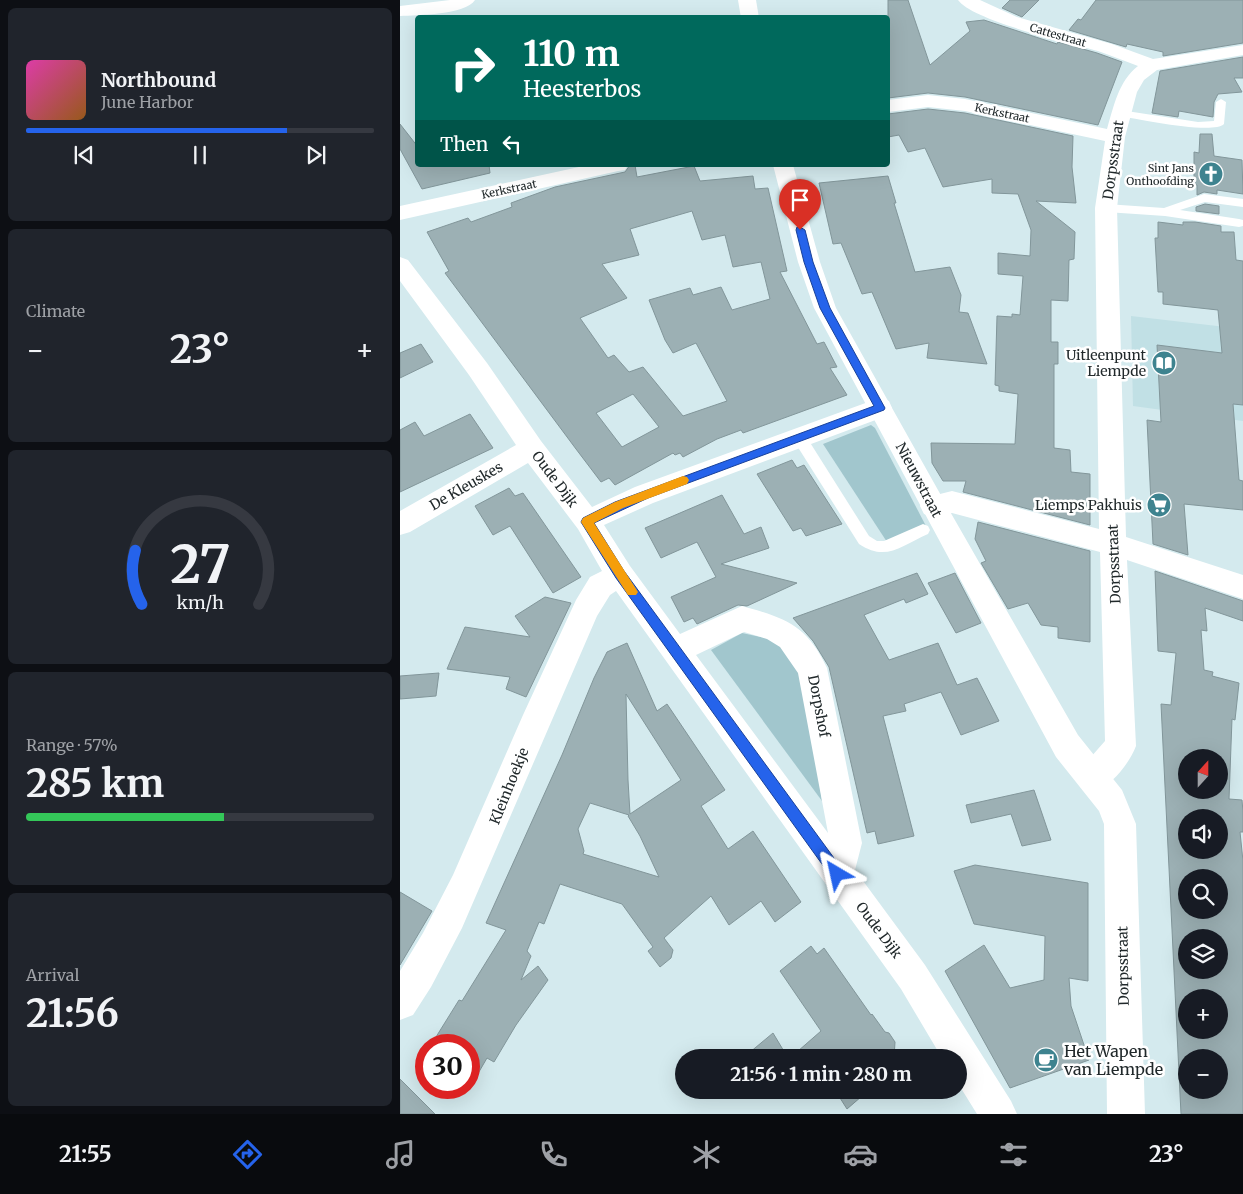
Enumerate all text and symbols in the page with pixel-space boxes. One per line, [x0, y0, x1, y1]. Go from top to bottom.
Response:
street label: Cattestraat [1028, 20, 1088, 50]
text: 110 m [523, 32, 620, 76]
icon: right [440, 35, 505, 100]
text: Northbound [101, 68, 216, 92]
text: Heesterbos [523, 75, 641, 103]
text: June Harbor [101, 92, 194, 112]
street label: Kerkstraat [973, 100, 1031, 126]
street label: Dorpsstraat [1099, 119, 1128, 201]
icon: left [498, 130, 526, 158]
text: Then [440, 132, 488, 156]
icon: previous [70, 141, 98, 169]
icon: pause [186, 141, 214, 169]
icon: next [302, 141, 330, 169]
place label: Sint Jans Onthoofding [1126, 161, 1194, 188]
church icon: Sint Jans Onthoofding [1198, 161, 1224, 187]
street label: Kerkstraat [480, 176, 538, 202]
pin [779, 179, 821, 230]
icon: arrive [786, 186, 814, 214]
text: Climate [26, 301, 85, 321]
text: 23° [170, 326, 230, 373]
text: − [26, 332, 45, 368]
text: + [355, 332, 374, 368]
place label: Uitleenpunt Liempde [1066, 346, 1147, 380]
library icon: Uitleenpunt Liempde [1151, 350, 1177, 376]
street label: Nieuwstraat [892, 440, 946, 521]
street label: Oude Dijk [528, 447, 582, 511]
street label: De Kleuskes [426, 458, 506, 514]
supermarket icon: Liemps Pakhuis [1146, 492, 1172, 518]
place label: Liemps Pakhuis [1035, 496, 1142, 514]
street label: Dorpsstraat [1104, 523, 1124, 604]
text: 27 [170, 532, 230, 597]
text: km/h [176, 591, 224, 614]
street label: Dorpshof [804, 673, 834, 739]
text: Range · 57% [26, 735, 118, 755]
street label: Kleinhoekje [485, 745, 533, 827]
north arrow [1178, 749, 1228, 799]
map controls [1178, 749, 1228, 1099]
text: 285 km [26, 760, 164, 807]
button: sound [1178, 809, 1228, 859]
position arrow [810, 847, 862, 899]
button: search [1178, 869, 1228, 919]
street label: Oude Dijk [852, 898, 906, 962]
street label: Dorpsstraat [1113, 925, 1133, 1006]
button: layers [1178, 929, 1228, 979]
text: Arrival [26, 965, 79, 985]
button: + [1178, 989, 1228, 1039]
text: 21:56 [26, 990, 119, 1037]
speed limit sign: 30 [415, 1034, 480, 1099]
place label: Het Wapen van Liempde [1063, 1041, 1163, 1079]
cafe icon: Het Wapen van Liempde [1033, 1047, 1059, 1073]
button: − [1178, 1049, 1228, 1099]
text: 21:56 · 1 min · 280 m [730, 1062, 912, 1086]
icon: directions [230, 1137, 265, 1172]
icon: music [383, 1137, 418, 1172]
icon: phone [536, 1137, 571, 1172]
icon: climate [689, 1137, 724, 1172]
icon: car [843, 1137, 878, 1172]
icon: filters [996, 1137, 1031, 1172]
text: 21:55 [59, 1140, 112, 1168]
text: 23° [1149, 1140, 1184, 1168]

